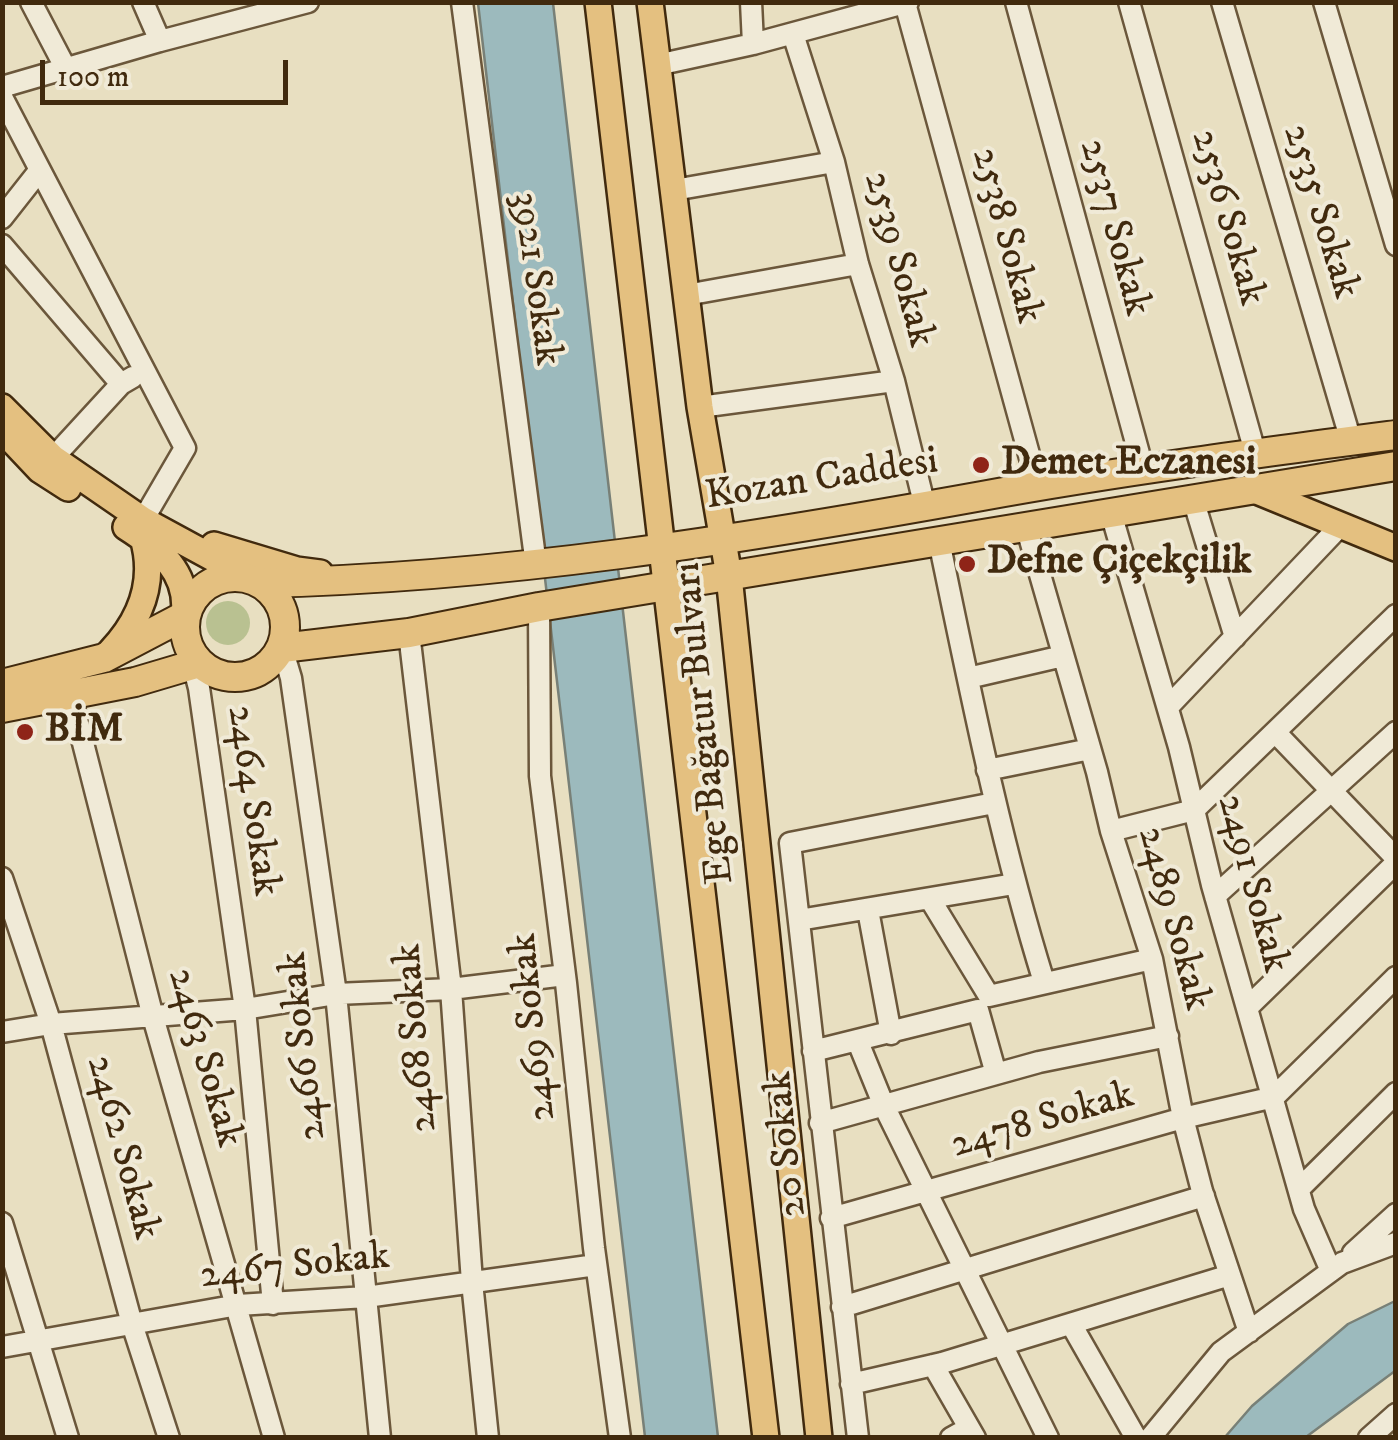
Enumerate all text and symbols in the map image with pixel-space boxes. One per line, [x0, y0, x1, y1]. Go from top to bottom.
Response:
scale bar [45, 40, 292, 102]
text: 100 m [57, 59, 129, 96]
street label: 2535 Sokak [1270, 119, 1368, 305]
street label: 2536 Sokak [1178, 125, 1274, 311]
street label: 2537 Sokak [1066, 134, 1160, 322]
street label: 2538 Sokak [959, 143, 1051, 329]
street label: 2539 Sokak [851, 167, 943, 353]
street label: 3921 Sokak [498, 189, 570, 369]
street label: Kozan Caddesi [702, 439, 942, 523]
place label: Demet Eczanesi [1001, 441, 1256, 489]
marker: Demet Eczanesi [970, 454, 992, 476]
place label: Defne Çiçekçilik [987, 540, 1252, 588]
marker: Defne Çiçekçilik [956, 553, 978, 575]
street label: Ege Bağatur Bulvarı [665, 560, 747, 886]
street label: 2464 Sokak [214, 703, 288, 899]
place label: BİM [45, 708, 123, 756]
marker: BİM [14, 721, 36, 743]
street label: 2491 Sokak [1204, 790, 1298, 978]
street label: 2489 Sokak [1124, 822, 1220, 1016]
street label: 2469 Sokak [501, 931, 569, 1123]
street label: 2468 Sokak [386, 942, 450, 1134]
street label: 2466 Sokak [271, 949, 339, 1143]
street label: 2463 Sokak [155, 963, 251, 1153]
street label: 2462 Sokak [73, 1051, 169, 1245]
street label: 20 Sokak [756, 1069, 820, 1219]
street label: 2478 Sokak [946, 1073, 1140, 1171]
street label: 2467 Sokak [198, 1234, 392, 1302]

